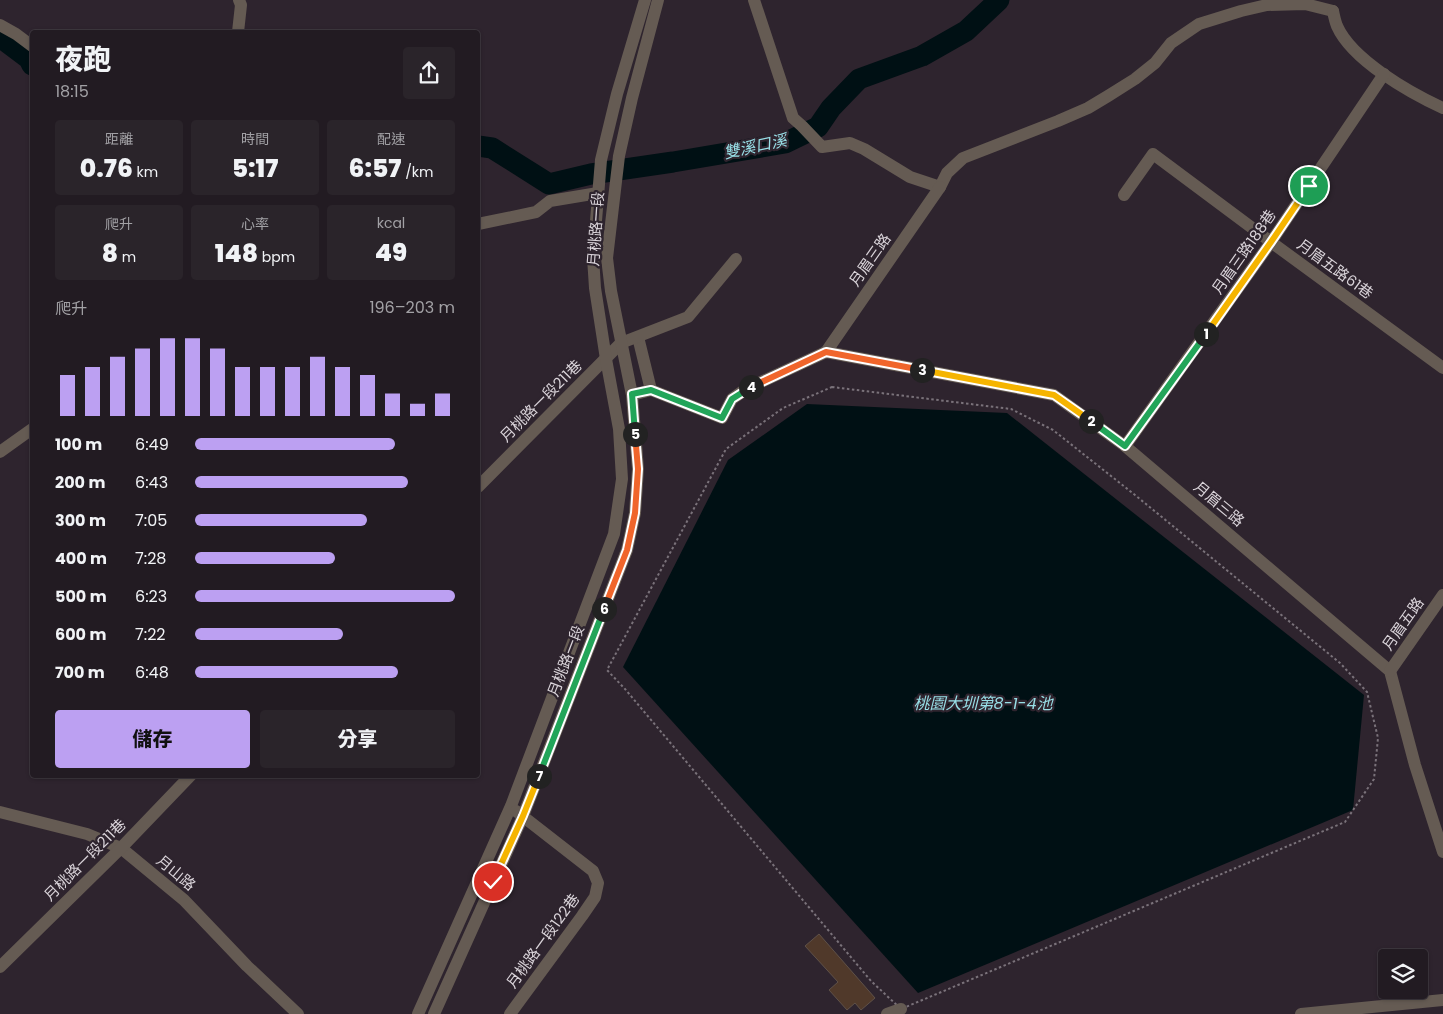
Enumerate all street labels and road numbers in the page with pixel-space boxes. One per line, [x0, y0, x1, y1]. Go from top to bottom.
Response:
street label: 月桃路一段 [582, 191, 609, 267]
street label: 月眉三路188巷 [1207, 205, 1281, 298]
street label: 月眉三路 [844, 229, 895, 290]
street label: 月眉五路61巷 [1293, 234, 1378, 303]
street label: 月桃路一段211巷 [495, 355, 586, 446]
street label: 月眉三路 [1190, 476, 1249, 531]
street label: 月眉五路 [1377, 593, 1428, 654]
street label: 月桃路一段 [542, 622, 589, 700]
street label: 月桃路一段211巷 [39, 814, 130, 905]
street label: 月山路 [152, 850, 200, 895]
street label: 月桃路一段122巷 [501, 889, 584, 992]

